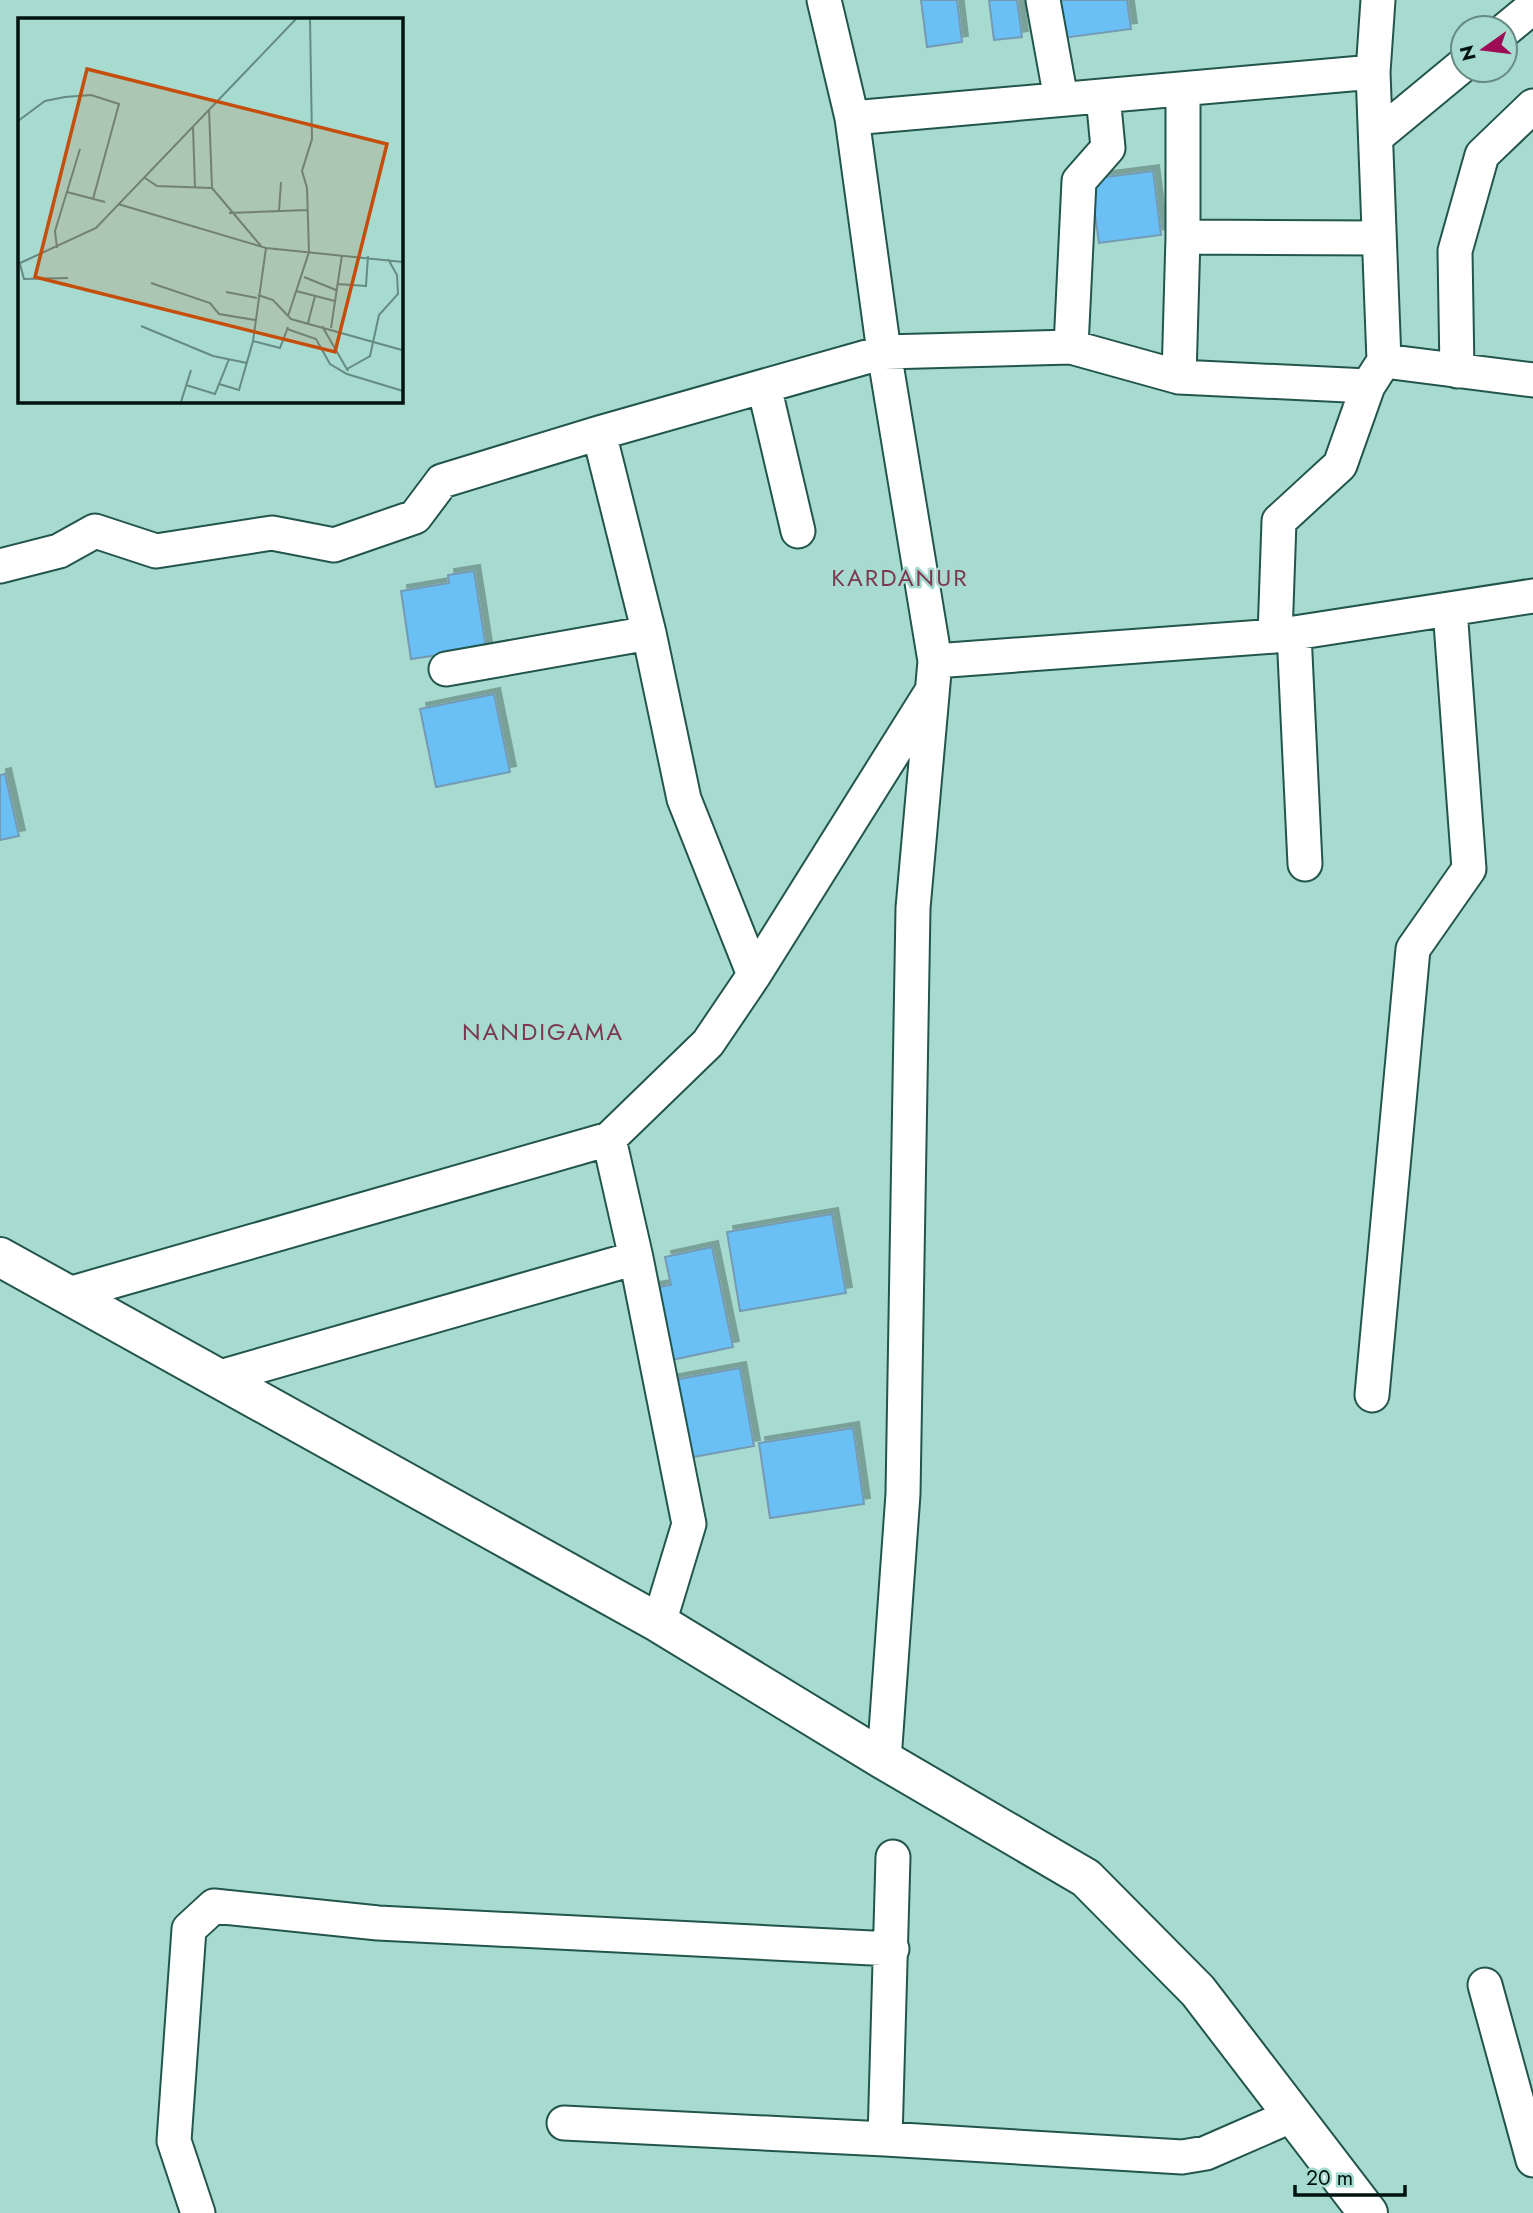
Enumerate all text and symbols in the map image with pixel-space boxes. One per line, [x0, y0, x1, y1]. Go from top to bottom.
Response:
north arrow [1449, 14, 1519, 84]
inset map [18, 18, 402, 402]
text: N [1453, 42, 1483, 64]
district label: KARDANUR [831, 560, 969, 595]
district label: NANDIGAMA [462, 1014, 624, 1049]
scale bar [1295, 2154, 1405, 2198]
text: 20 m [1306, 2163, 1353, 2193]

